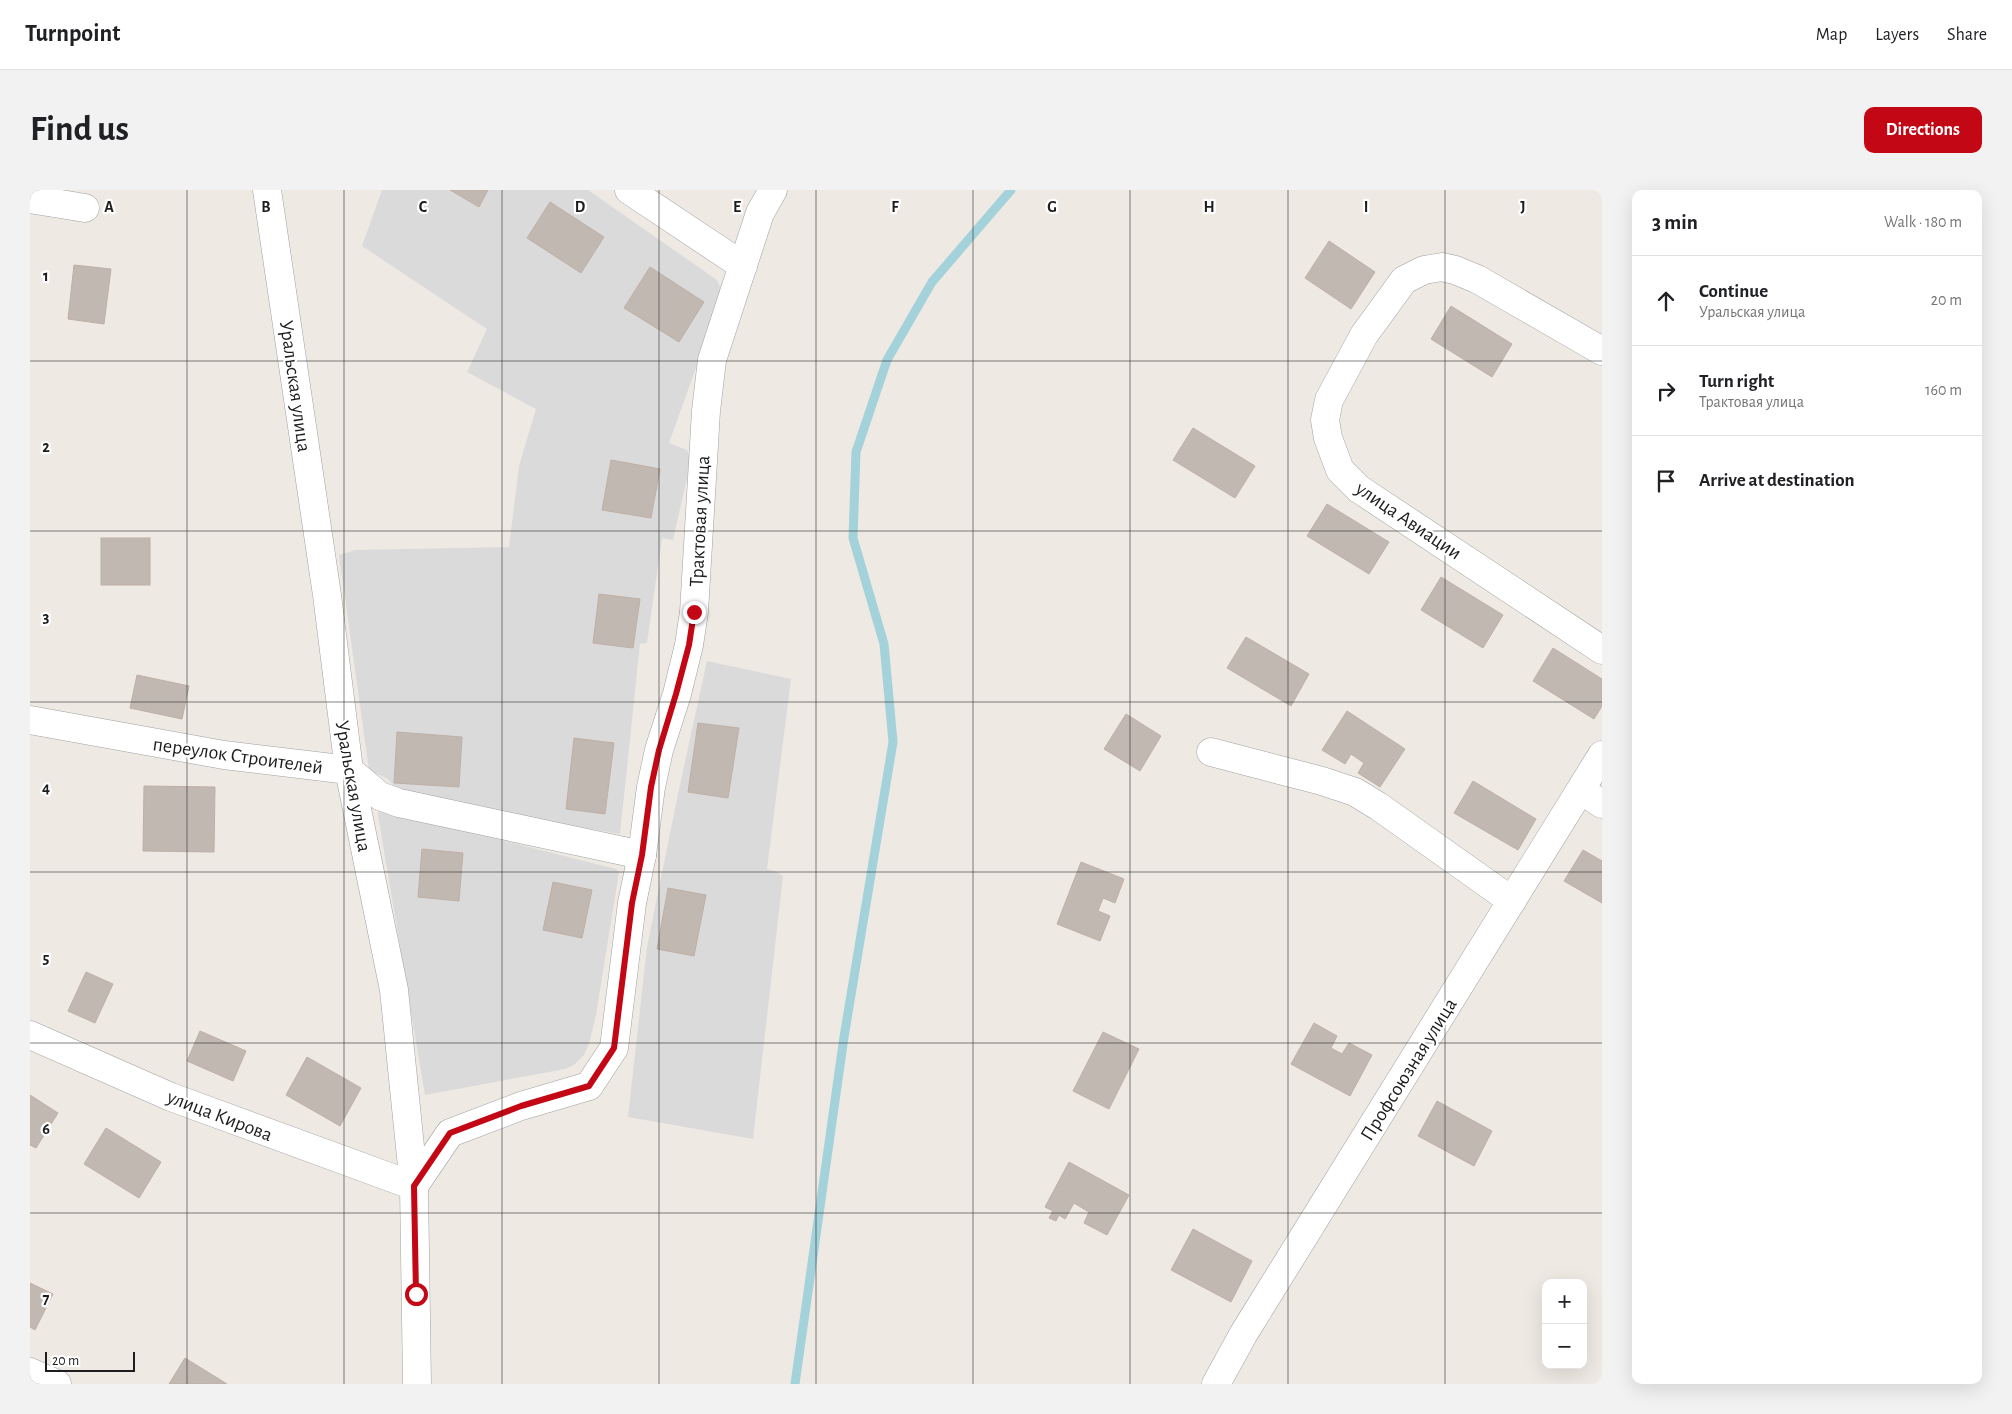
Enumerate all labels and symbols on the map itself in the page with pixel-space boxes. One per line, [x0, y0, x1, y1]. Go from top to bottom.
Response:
text: A [104, 199, 114, 215]
text: B [261, 199, 271, 215]
text: C [419, 199, 428, 215]
text: D [575, 199, 586, 215]
text: E [733, 199, 741, 215]
text: F [891, 199, 899, 215]
text: G [1047, 199, 1057, 215]
text: H [1203, 199, 1215, 215]
text: I [1364, 199, 1368, 215]
text: J [1520, 199, 1526, 215]
text: 1 [43, 268, 49, 284]
street label: Уральская улица [276, 319, 314, 453]
text: 2 [42, 439, 50, 455]
street label: Трактовая улица [687, 455, 713, 587]
street label: улица Авиации [1351, 478, 1465, 563]
route end [683, 601, 706, 624]
text: 3 [43, 609, 50, 625]
street label: Уральская улица [332, 719, 374, 853]
street label: переулок Строителей [151, 734, 324, 778]
text: 4 [42, 780, 50, 796]
text: 5 [43, 950, 50, 966]
street label: Профсоюзная улица [1357, 995, 1461, 1144]
street label: улица Кирова [163, 1086, 275, 1145]
text: 6 [42, 1121, 50, 1137]
route start [405, 1283, 428, 1306]
text: 7 [43, 1291, 50, 1307]
scale bar [45, 1349, 135, 1372]

